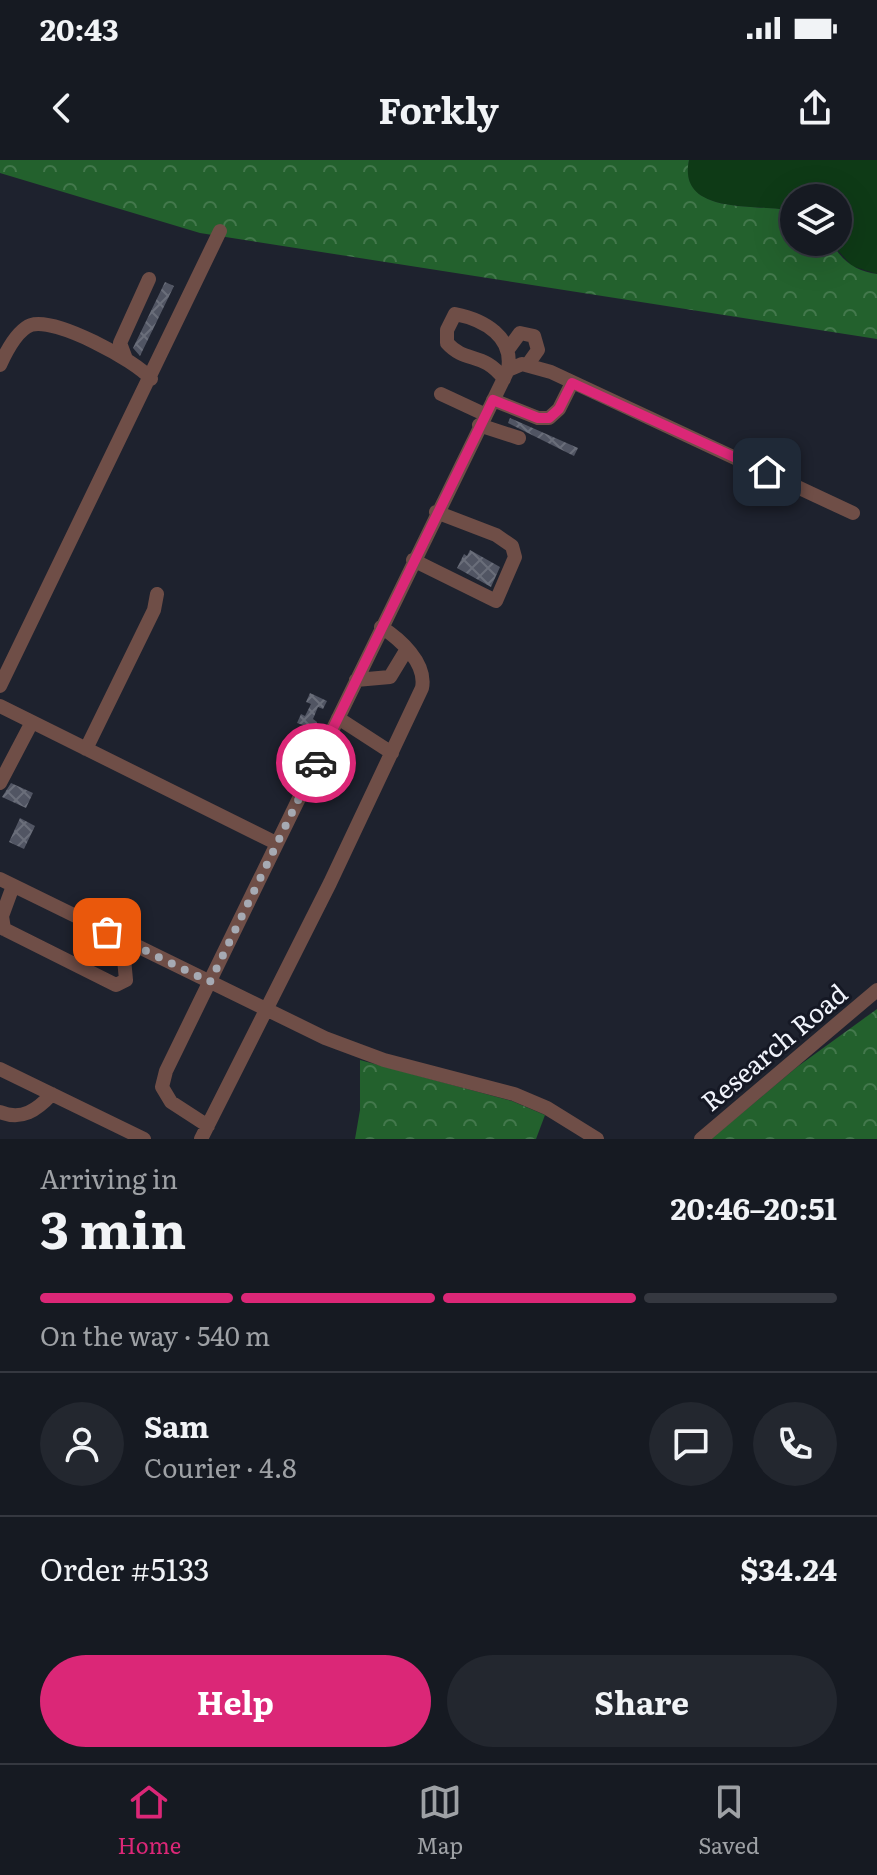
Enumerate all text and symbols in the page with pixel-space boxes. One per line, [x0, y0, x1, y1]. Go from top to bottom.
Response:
text: 20:43 [40, 6, 119, 50]
text: Forkly [378, 82, 499, 135]
icon: back [40, 86, 84, 130]
icon: share [793, 86, 837, 130]
map controls [780, 184, 852, 256]
button: layers [780, 184, 852, 256]
pin [733, 438, 801, 506]
icon: home [745, 450, 789, 494]
courier [276, 723, 356, 803]
icon: car [294, 741, 338, 785]
pin [73, 898, 141, 966]
icon: bag [85, 910, 129, 954]
street label: Research Road [691, 973, 855, 1119]
text: Arriving in [40, 1158, 178, 1197]
text: 20:46–20:51 [670, 1185, 837, 1229]
text: 3 min [40, 1188, 186, 1265]
text: On the way · 540 m [40, 1315, 270, 1354]
button: person [40, 1402, 124, 1486]
button: chat [649, 1402, 733, 1486]
button: phone [753, 1402, 837, 1486]
text: Sam [144, 1403, 209, 1447]
text: Courier · 4.8 [144, 1447, 297, 1486]
text: Order #5133 [40, 1546, 210, 1590]
text: $34.24 [740, 1546, 837, 1590]
button: Help [40, 1655, 431, 1747]
button: Share [447, 1655, 837, 1747]
tab: Home [118, 1780, 181, 1861]
tab: Map [416, 1780, 463, 1861]
tab: Saved [698, 1780, 759, 1861]

